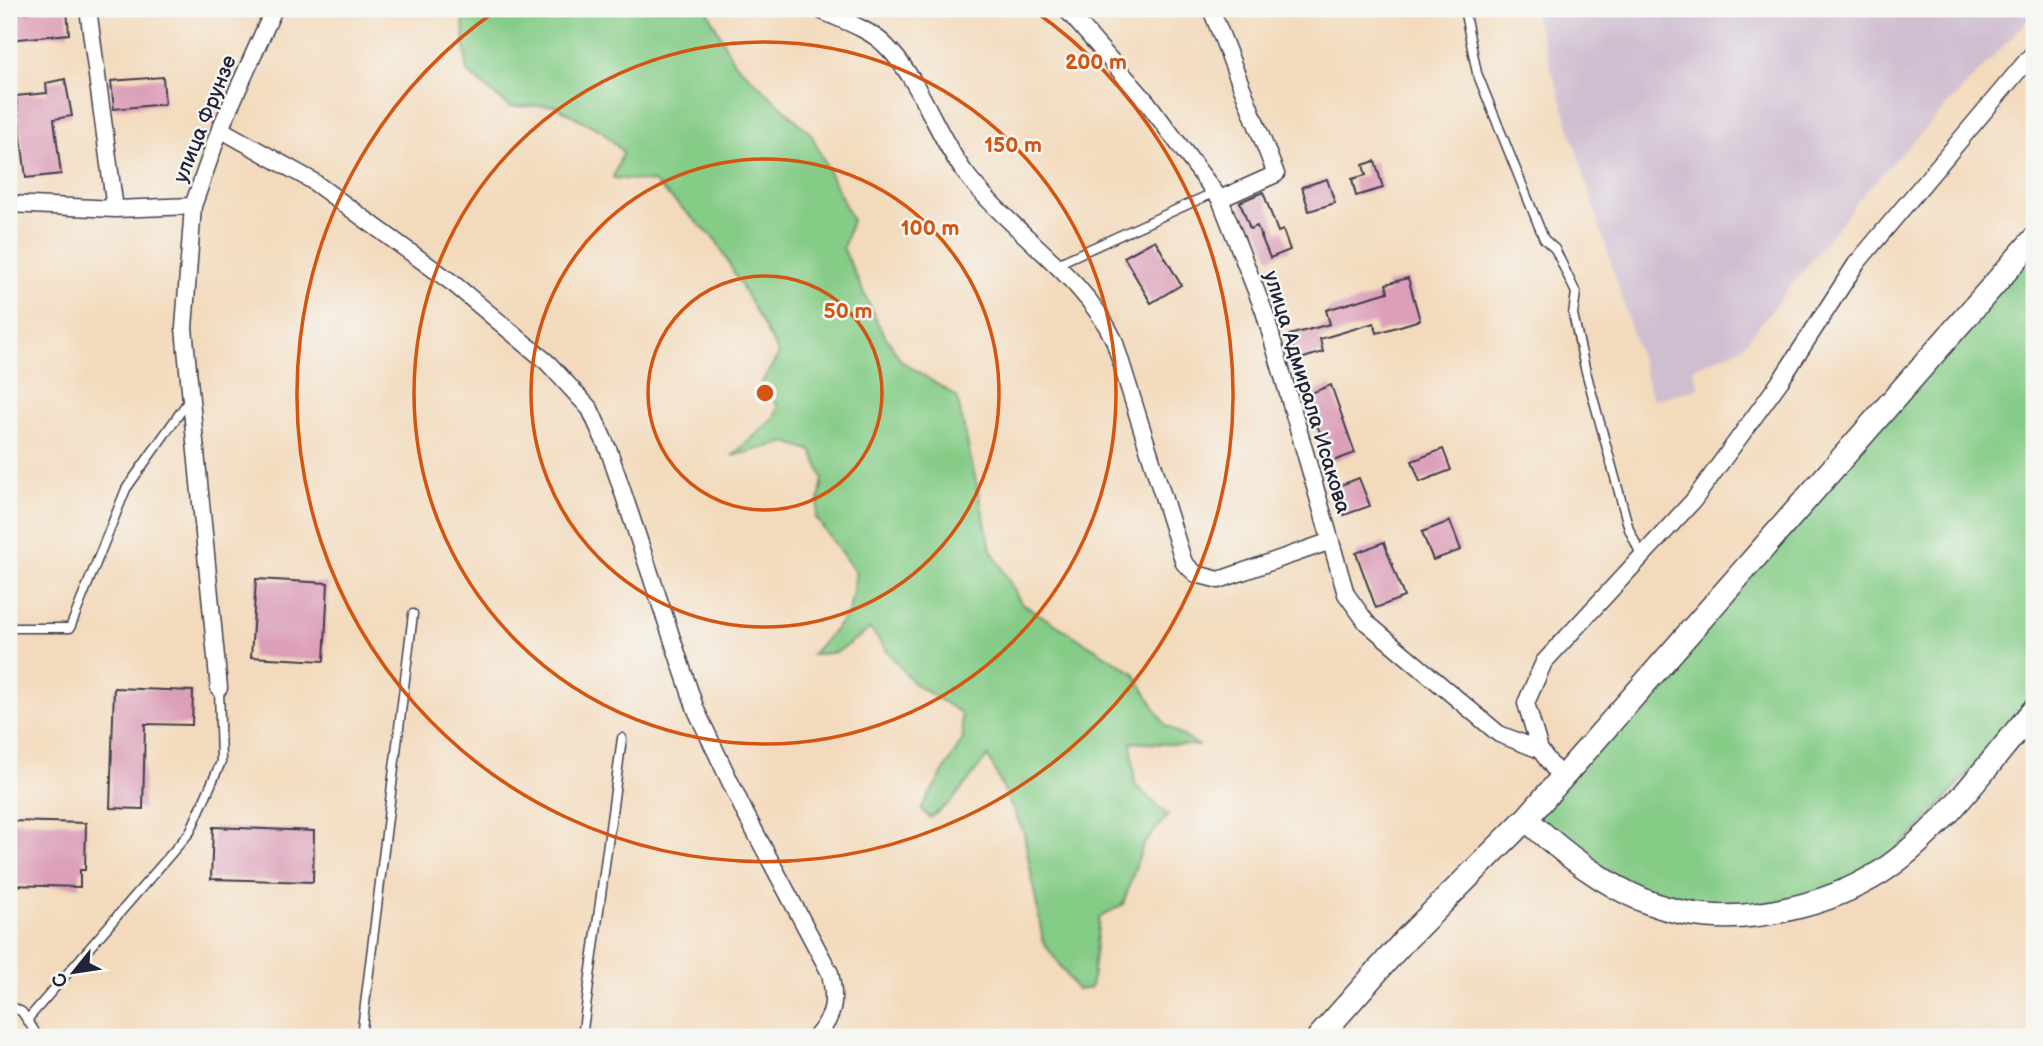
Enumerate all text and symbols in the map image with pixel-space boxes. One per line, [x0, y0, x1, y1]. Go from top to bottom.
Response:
text: 200 m [1065, 50, 1127, 75]
street label: улица Фрунзе [168, 51, 242, 186]
text: 150 m [984, 133, 1042, 158]
text: 100 m [901, 216, 959, 241]
street label: улица Адмирала Исакова [1258, 268, 1356, 517]
text: 50 m [824, 299, 872, 324]
centre of rings [753, 381, 777, 405]
north arrow [38, 937, 108, 1007]
text: С [47, 968, 74, 991]

